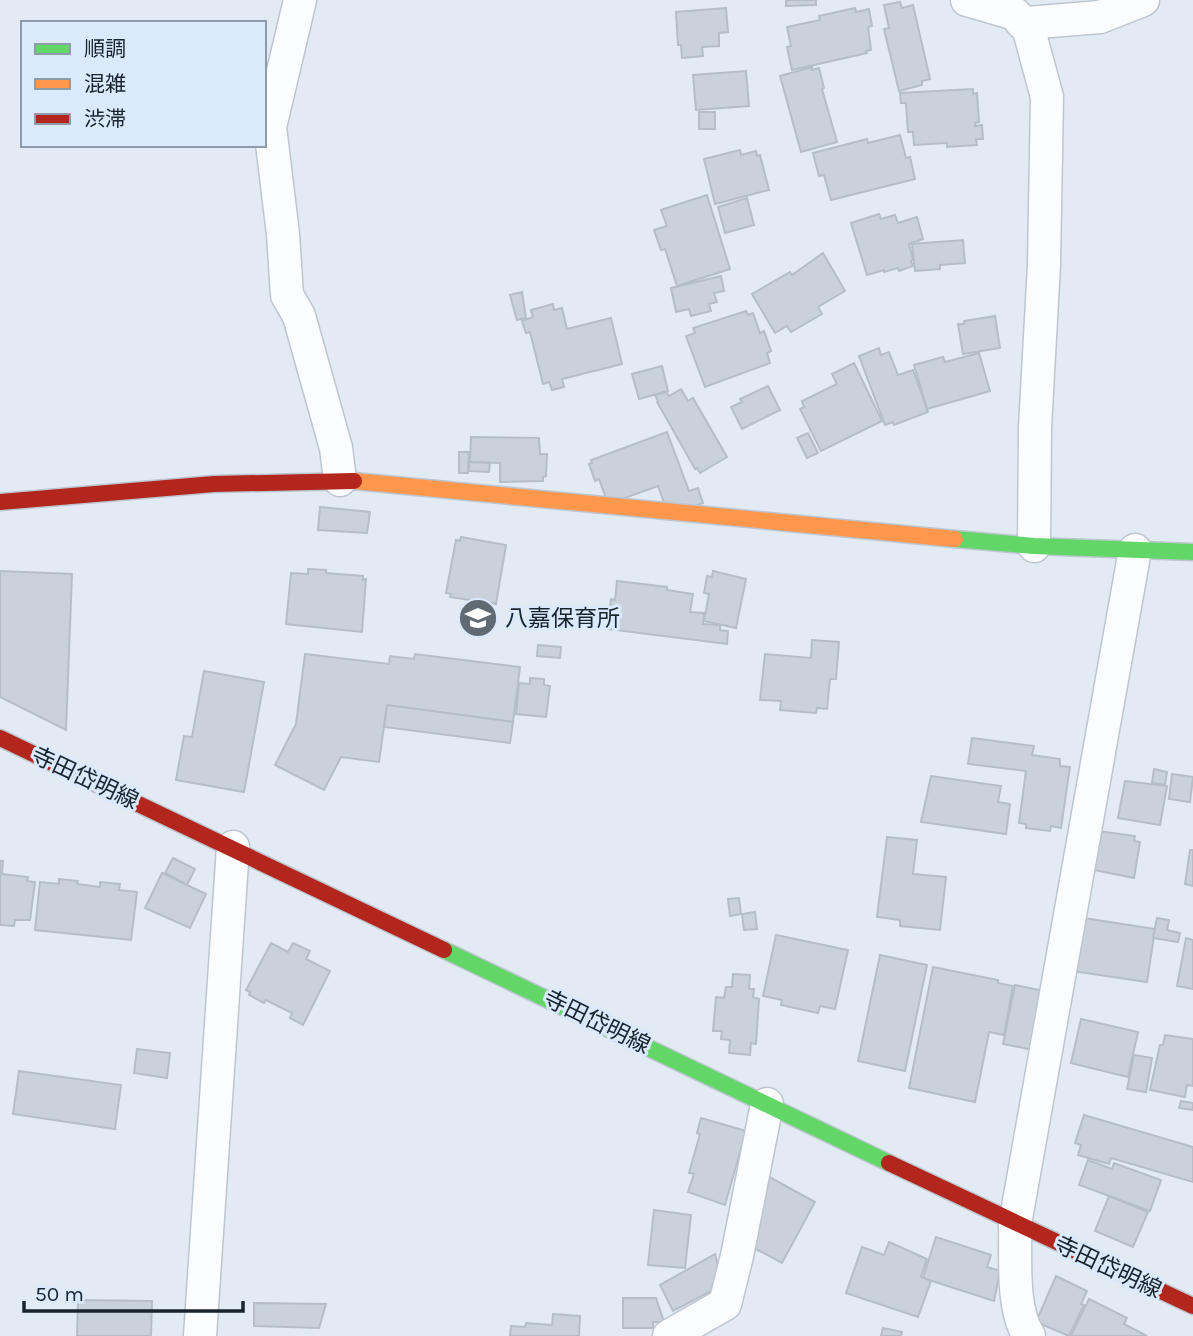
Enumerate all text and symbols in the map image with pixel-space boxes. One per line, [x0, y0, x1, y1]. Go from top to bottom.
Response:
legend [21, 21, 266, 147]
text: 順調 [84, 37, 126, 61]
text: 混雑 [84, 72, 126, 96]
text: 渋滞 [84, 107, 126, 131]
school or university icon: 八嘉保育所 [457, 597, 499, 639]
place label: 八嘉保育所 [505, 605, 620, 632]
street label: 寺田岱明線 [27, 741, 143, 815]
street label: 寺田岱明線 [539, 985, 655, 1059]
street label: 寺田岱明線 [1050, 1230, 1166, 1304]
scale bar [24, 1270, 243, 1314]
text: 50 m [35, 1282, 84, 1306]

